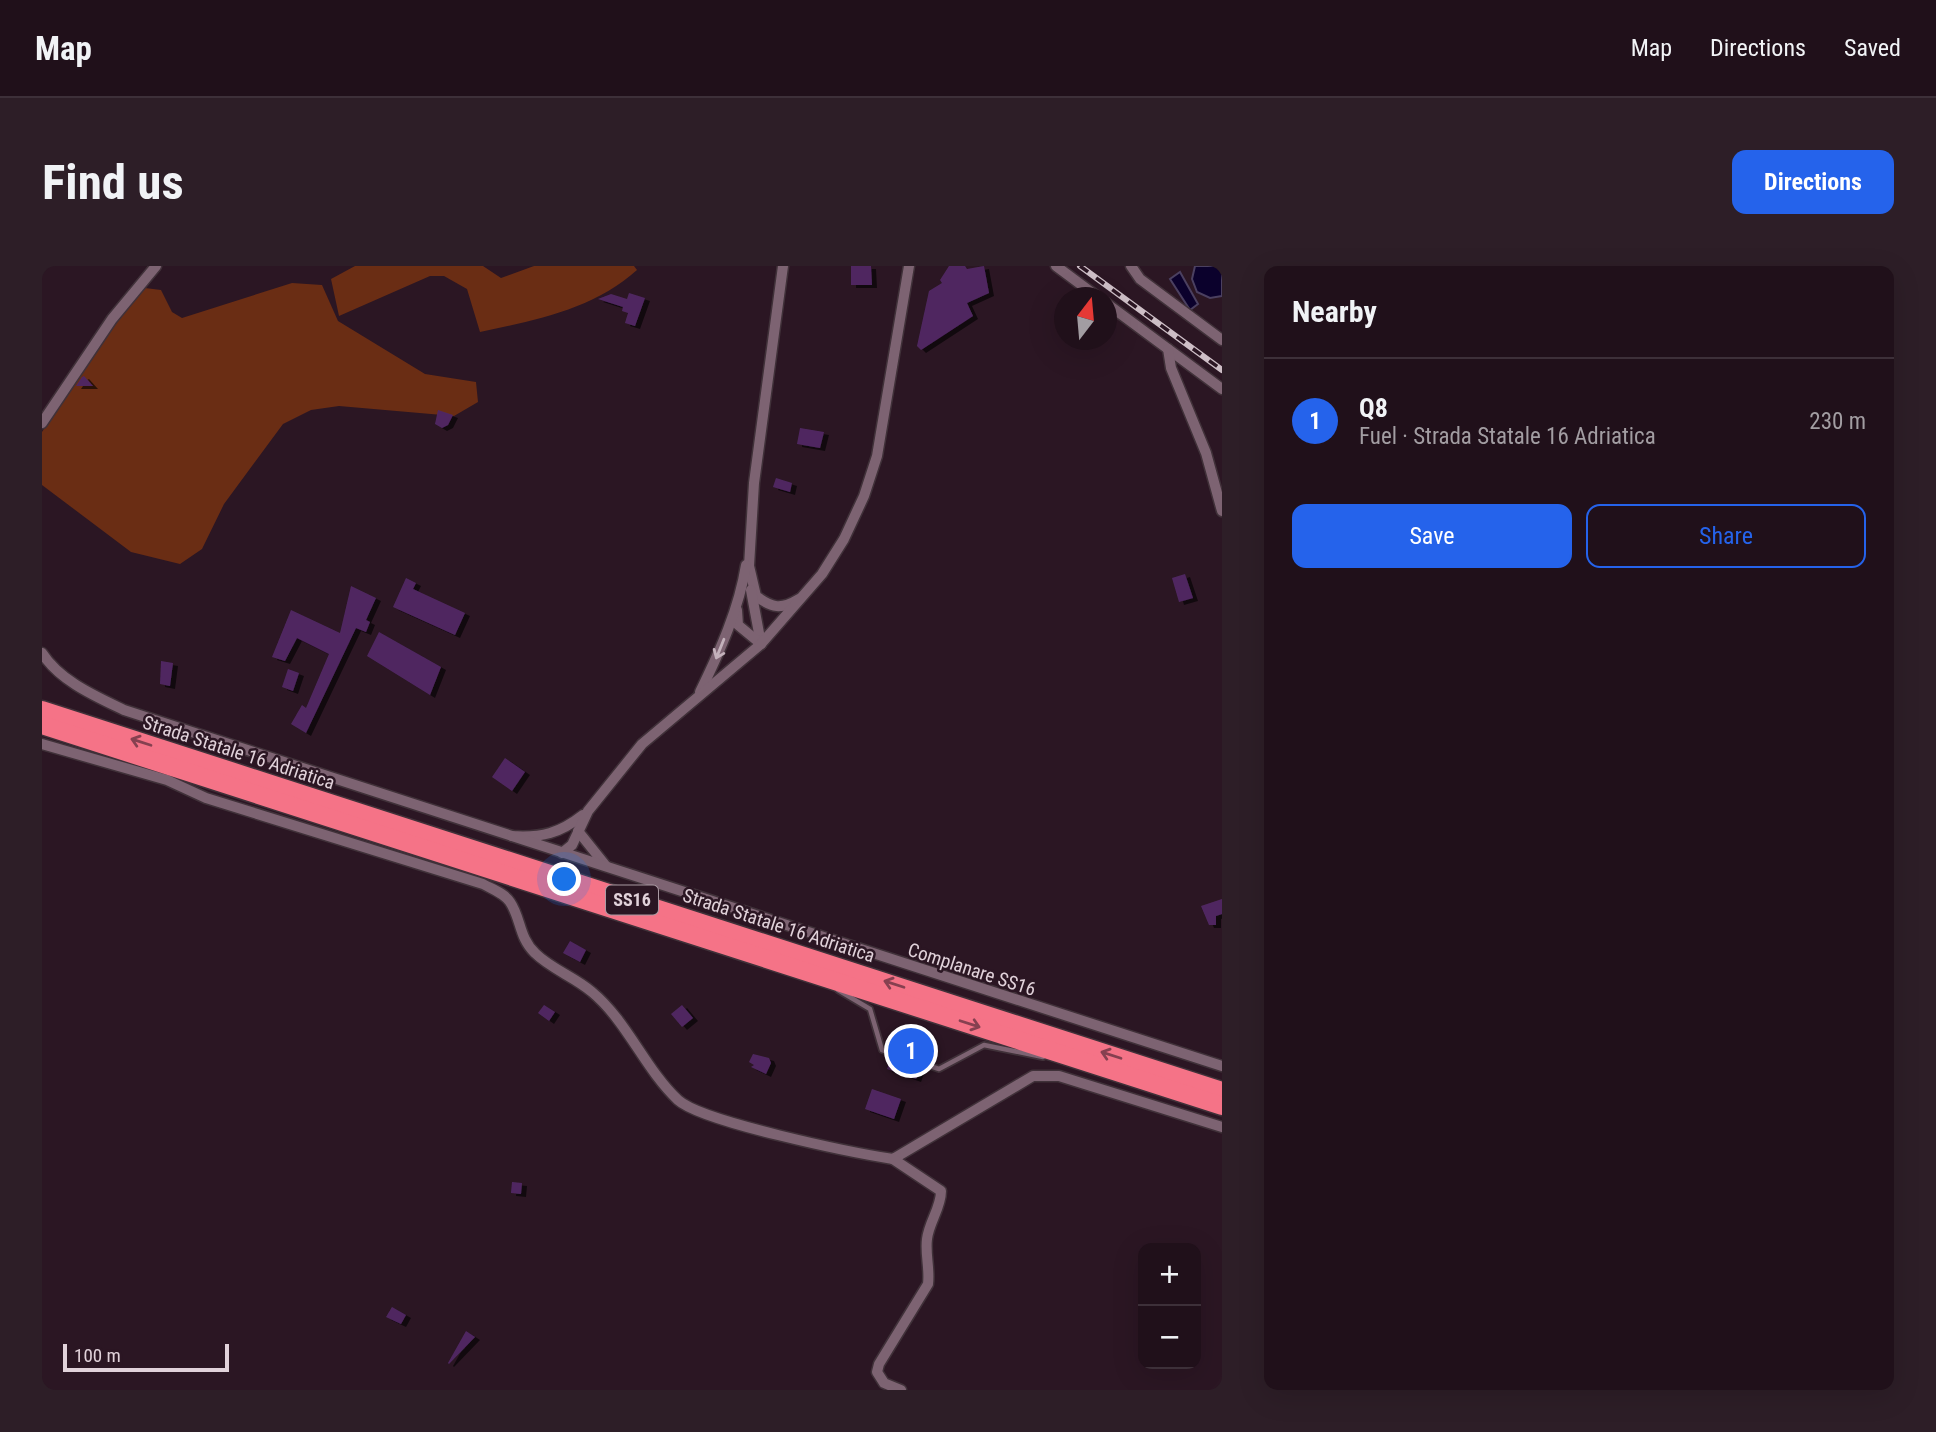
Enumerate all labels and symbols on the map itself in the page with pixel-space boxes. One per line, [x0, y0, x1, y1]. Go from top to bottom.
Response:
north arrow [1054, 287, 1117, 350]
one-way arrow [712, 638, 725, 660]
street label: Strada Statale 16 Adriatica [140, 711, 338, 794]
one-way arrow [131, 735, 153, 747]
your location [547, 862, 581, 896]
street label: Strada Statale 16 Adriatica [680, 884, 878, 967]
road number: SS16 [606, 886, 658, 914]
street label: Complanare SS16 [905, 938, 1039, 1001]
one-way arrow [884, 977, 906, 990]
one-way arrow [958, 1019, 980, 1031]
pin: 1 [888, 1025, 934, 1077]
one-way arrow [1100, 1047, 1122, 1060]
scale bar [63, 1341, 229, 1373]

